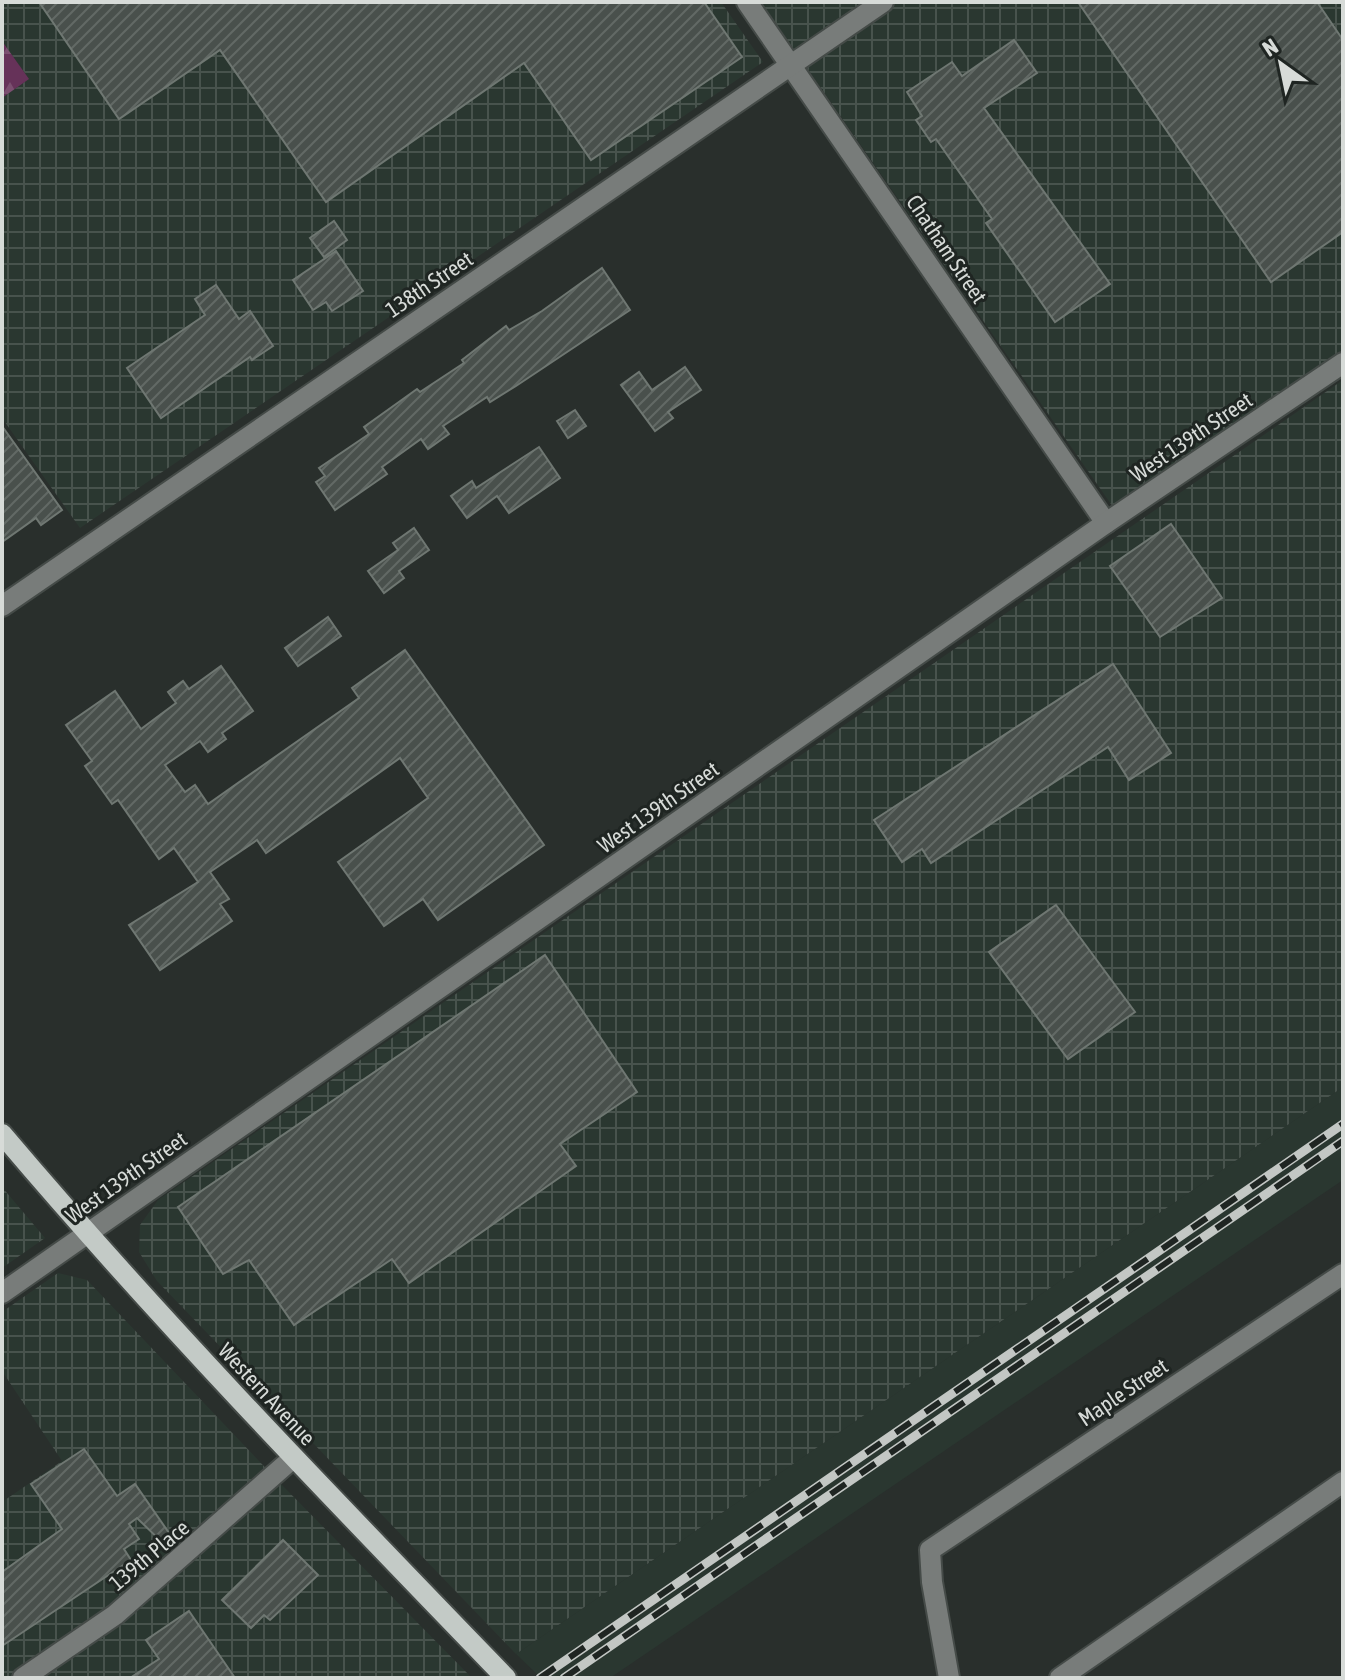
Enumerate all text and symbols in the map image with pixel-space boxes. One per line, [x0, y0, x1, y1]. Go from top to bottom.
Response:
north arrow [1241, 24, 1321, 104]
text: N [1258, 33, 1283, 62]
street label: Chatham Street [901, 190, 993, 308]
street label: 138th Street [381, 245, 477, 323]
street label: West 139th Street [1125, 387, 1257, 487]
street label: West 139th Street [593, 756, 723, 858]
street label: West 139th Street [61, 1126, 191, 1228]
street label: Western Avenue [213, 1338, 321, 1450]
street label: Maple Street [1073, 1353, 1173, 1431]
street label: 139th Place [104, 1514, 194, 1596]

